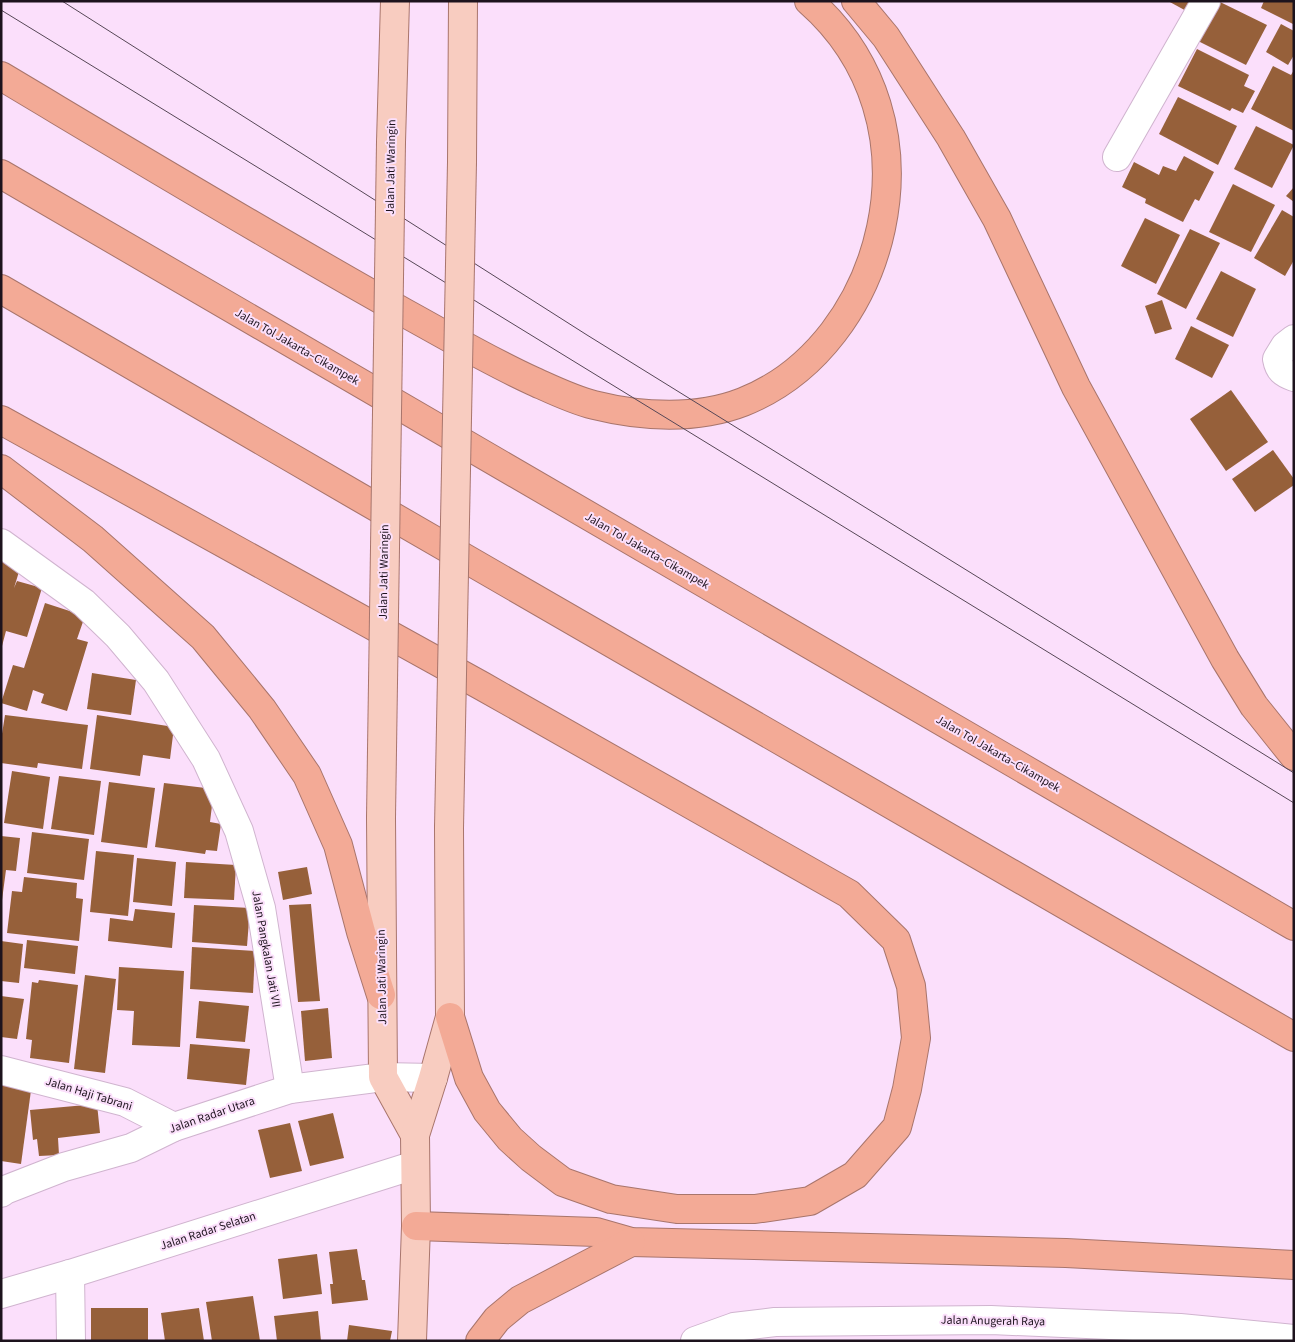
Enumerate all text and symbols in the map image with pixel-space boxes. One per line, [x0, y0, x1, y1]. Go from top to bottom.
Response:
street label: Jalan Jati Waringin [382, 119, 400, 215]
street label: Jalan Tol Jakarta–Cikampek [232, 304, 362, 390]
street label: Jalan Tol Jakarta–Cikampek [582, 508, 712, 594]
street label: Jalan Jati Waringin [375, 524, 393, 620]
street label: Jalan Tol Jakarta–Cikampek [933, 711, 1063, 797]
street label: Jalan Pangkalan Jati VII [247, 889, 285, 1009]
street label: Jalan Jati Waringin [373, 929, 391, 1025]
street label: Jalan Haji Tabrani [44, 1073, 134, 1115]
street label: Jalan Radar Utara [167, 1092, 257, 1138]
street label: Jalan Radar Selatan [158, 1208, 258, 1254]
street label: Jalan Anugerah Raya [941, 1312, 1045, 1330]

